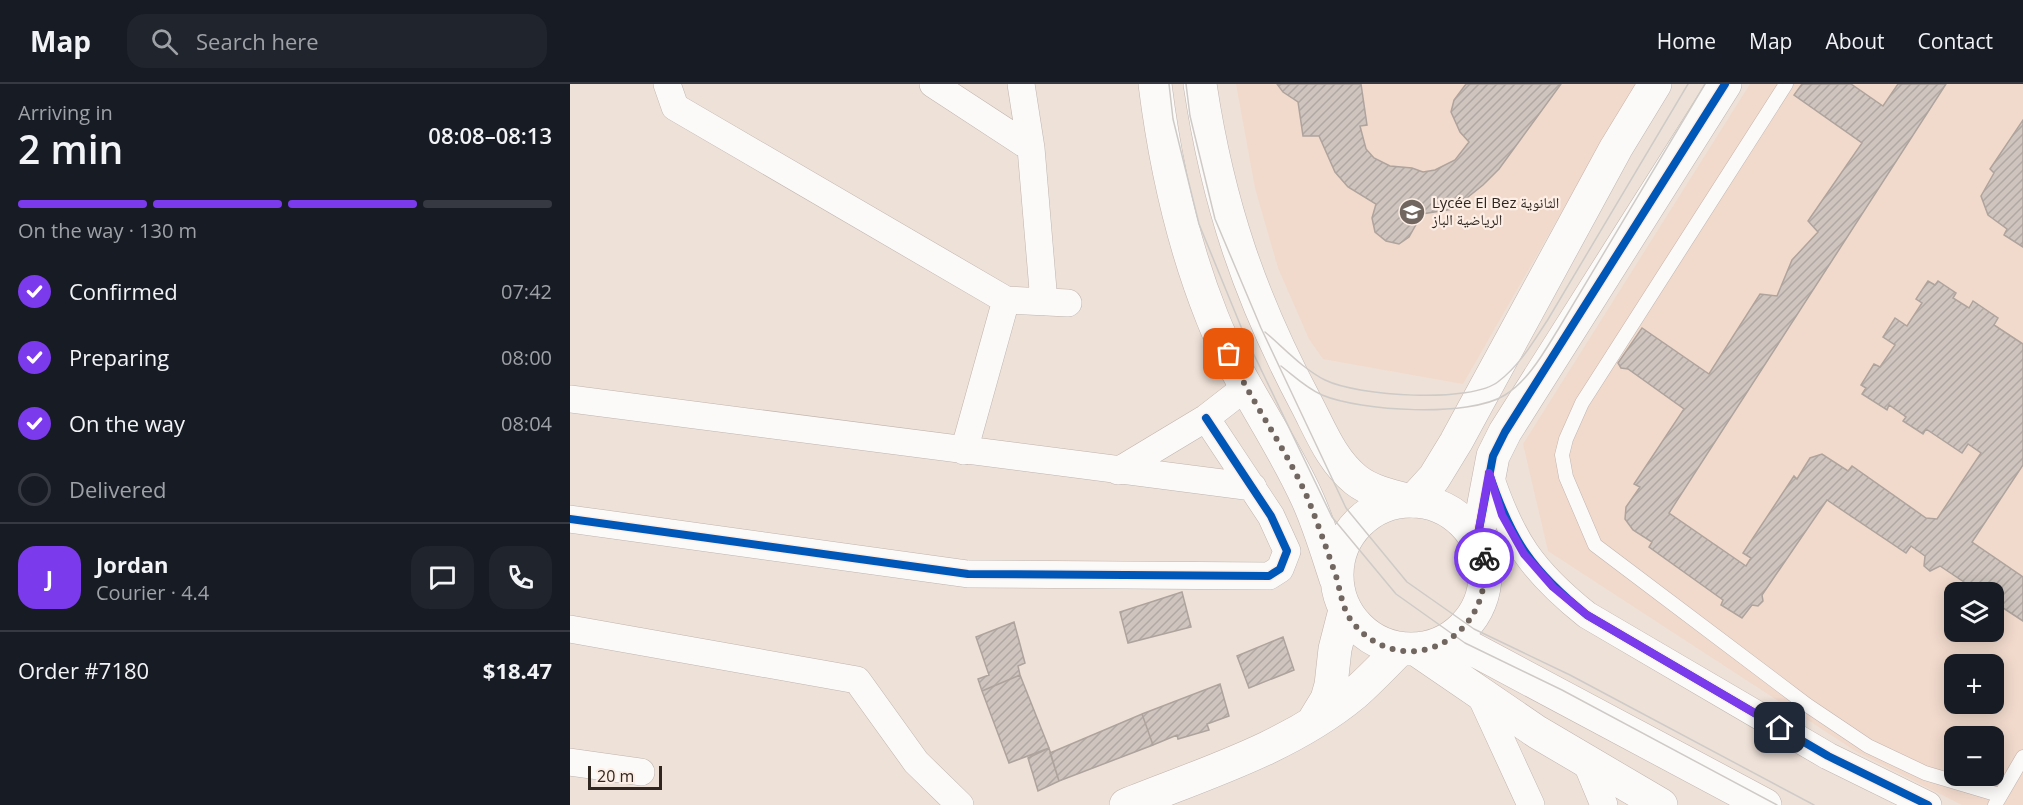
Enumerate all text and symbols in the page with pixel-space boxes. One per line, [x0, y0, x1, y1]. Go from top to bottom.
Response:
search box [127, 14, 547, 68]
text: Map [30, 22, 91, 60]
icon: search [148, 25, 181, 58]
text: Search here [196, 26, 319, 56]
text: Home [1657, 27, 1716, 55]
text: Map [1749, 27, 1792, 55]
text: About [1825, 27, 1885, 55]
text: Contact [1918, 27, 1993, 55]
text: Arriving in [18, 99, 113, 126]
text: 08:08–08:13 [428, 120, 552, 150]
text: 2 min [18, 122, 123, 175]
place label: Lycée El Bez الثانوية الرياضية الباز [1431, 192, 1559, 229]
school or university icon: Lycée El Bez الثانوية الرياضية الباز [1397, 197, 1427, 227]
text: On the way · 130 m [18, 217, 197, 244]
icon: check [18, 275, 51, 308]
text: Confirmed [69, 276, 178, 306]
text: 07:42 [501, 278, 552, 305]
pin [1203, 328, 1254, 379]
icon: bag [1212, 337, 1245, 370]
icon: check [18, 341, 51, 374]
text: Preparing [69, 342, 169, 372]
text: 08:00 [501, 344, 552, 371]
icon: check [18, 407, 51, 440]
text: On the way [69, 408, 185, 438]
text: 08:04 [501, 410, 552, 437]
text: Delivered [69, 474, 167, 504]
courier [1454, 528, 1514, 588]
icon: bike [1468, 542, 1501, 575]
button: chat [411, 546, 474, 609]
button: phone [489, 546, 552, 609]
text: Jordan [96, 549, 169, 579]
text: J [46, 562, 53, 592]
text: Courier · 4.4 [96, 579, 209, 606]
map controls [1944, 582, 2004, 786]
button: layers [1944, 582, 2004, 642]
button: + [1944, 654, 2004, 714]
text: Order #7180 [18, 655, 149, 685]
text: $18.47 [483, 655, 552, 685]
pin [1754, 702, 1805, 753]
icon: home [1763, 711, 1796, 744]
button: − [1944, 726, 2004, 786]
scale bar [588, 763, 662, 790]
text: 20 m [597, 765, 634, 787]

